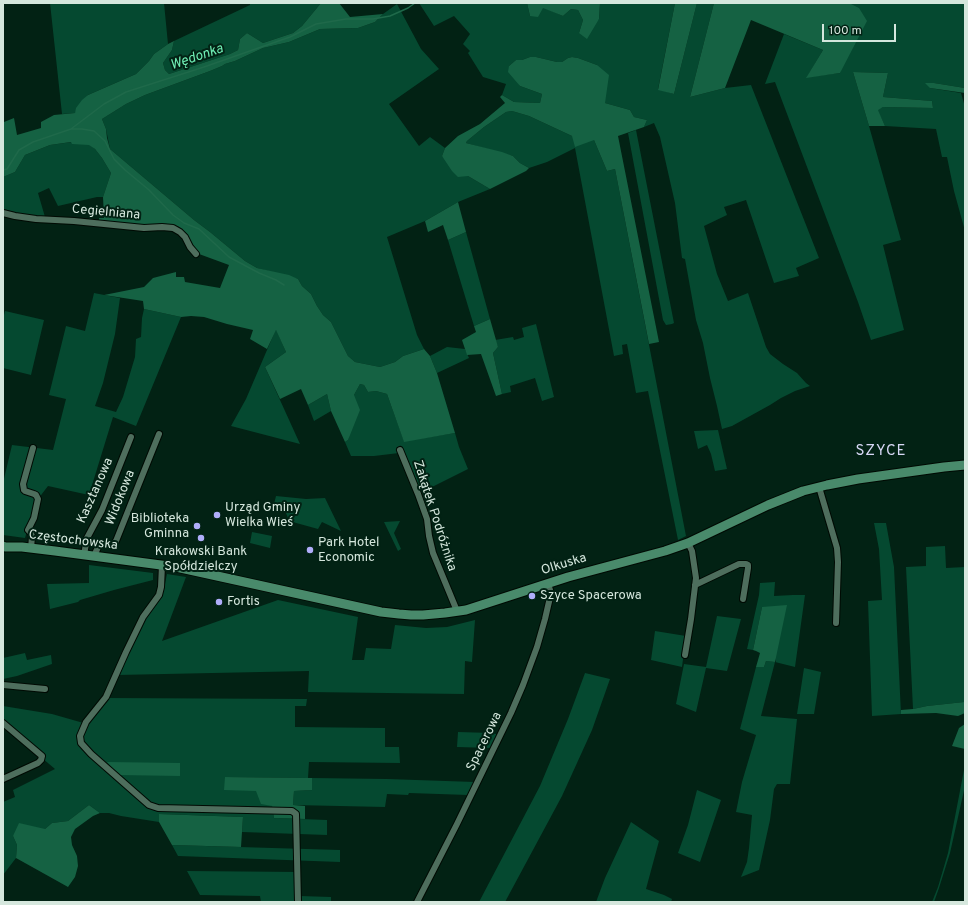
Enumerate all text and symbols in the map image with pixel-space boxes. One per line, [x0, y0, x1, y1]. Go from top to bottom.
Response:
scale bar [824, 16, 898, 42]
text: 100 m [829, 23, 862, 39]
water label: Wędonka [168, 41, 226, 75]
street label: Cegielniana [71, 202, 141, 224]
district label: SZYCE [855, 443, 907, 461]
street label: Kasztanowa [75, 456, 117, 526]
street label: Zakątek Podróżnika [409, 459, 459, 573]
street label: Widokowa [103, 468, 139, 528]
place label: Urząd Gminy Wielka Wieś [225, 500, 300, 531]
marker: Urząd Gminy Wielka Wieś [212, 510, 222, 520]
place label: Biblioteka Gminna [131, 511, 189, 542]
marker: Biblioteka Gminna [192, 521, 202, 531]
street label: Częstochowska [28, 528, 118, 554]
marker: Krakowski Bank Spółdzielczy [196, 533, 206, 543]
place label: Park Hotel Economic [318, 535, 379, 566]
place label: Krakowski Bank Spółdzielczy [155, 544, 247, 575]
marker: Park Hotel Economic [305, 545, 315, 555]
street label: Olkuska [540, 551, 588, 579]
place label: Szyce Spacerowa [540, 588, 642, 604]
marker: Szyce Spacerowa [527, 591, 537, 601]
place label: Fortis [227, 594, 260, 610]
marker: Fortis [214, 597, 224, 607]
street label: Spacerowa [464, 710, 506, 774]

